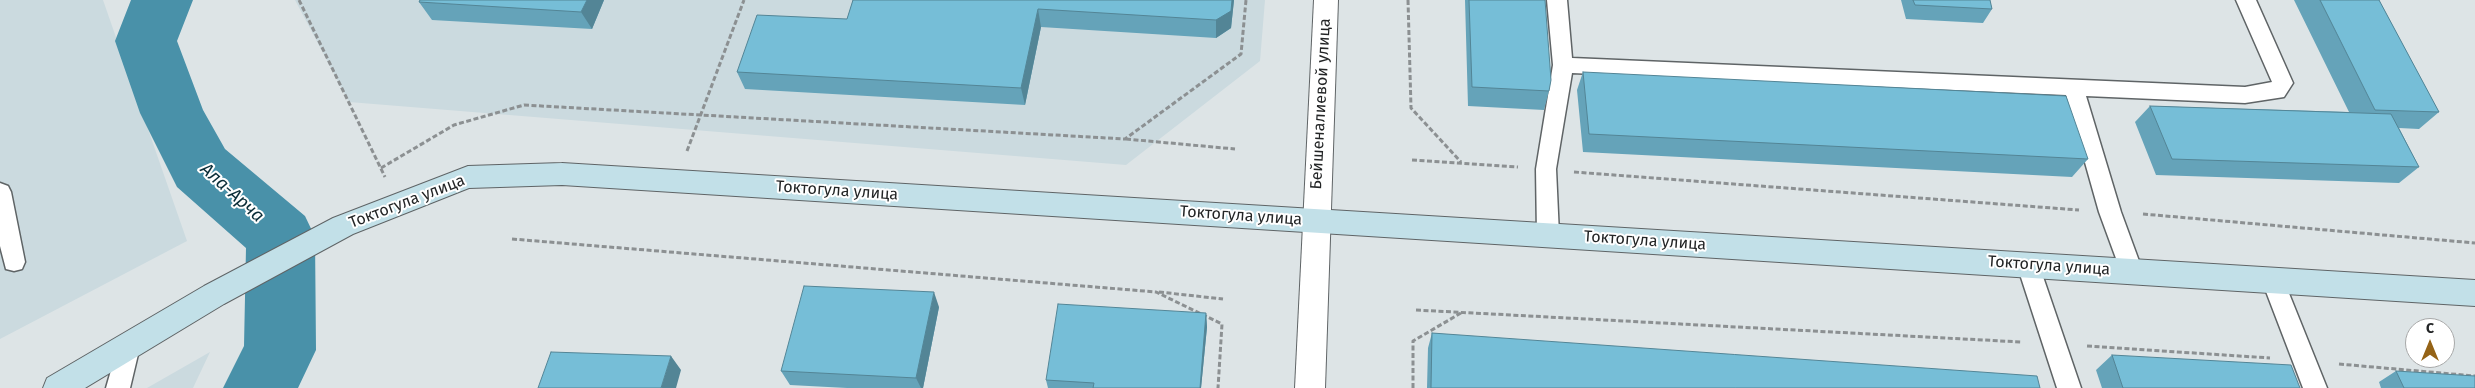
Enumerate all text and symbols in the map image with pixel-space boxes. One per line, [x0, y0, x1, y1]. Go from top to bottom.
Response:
street label: Бейшеналиевой улица [1307, 18, 1335, 190]
water label: Ала-Арча [196, 159, 268, 227]
street label: Токтогула улица [346, 171, 468, 233]
street label: Токтогула улица [775, 177, 899, 205]
street label: Токтогула улица [1179, 202, 1303, 230]
street label: Токтогула улица [1583, 227, 1707, 255]
street label: Токтогула улица [1987, 252, 2111, 280]
north arrow [2405, 318, 2455, 368]
text: С [2426, 320, 2434, 337]

